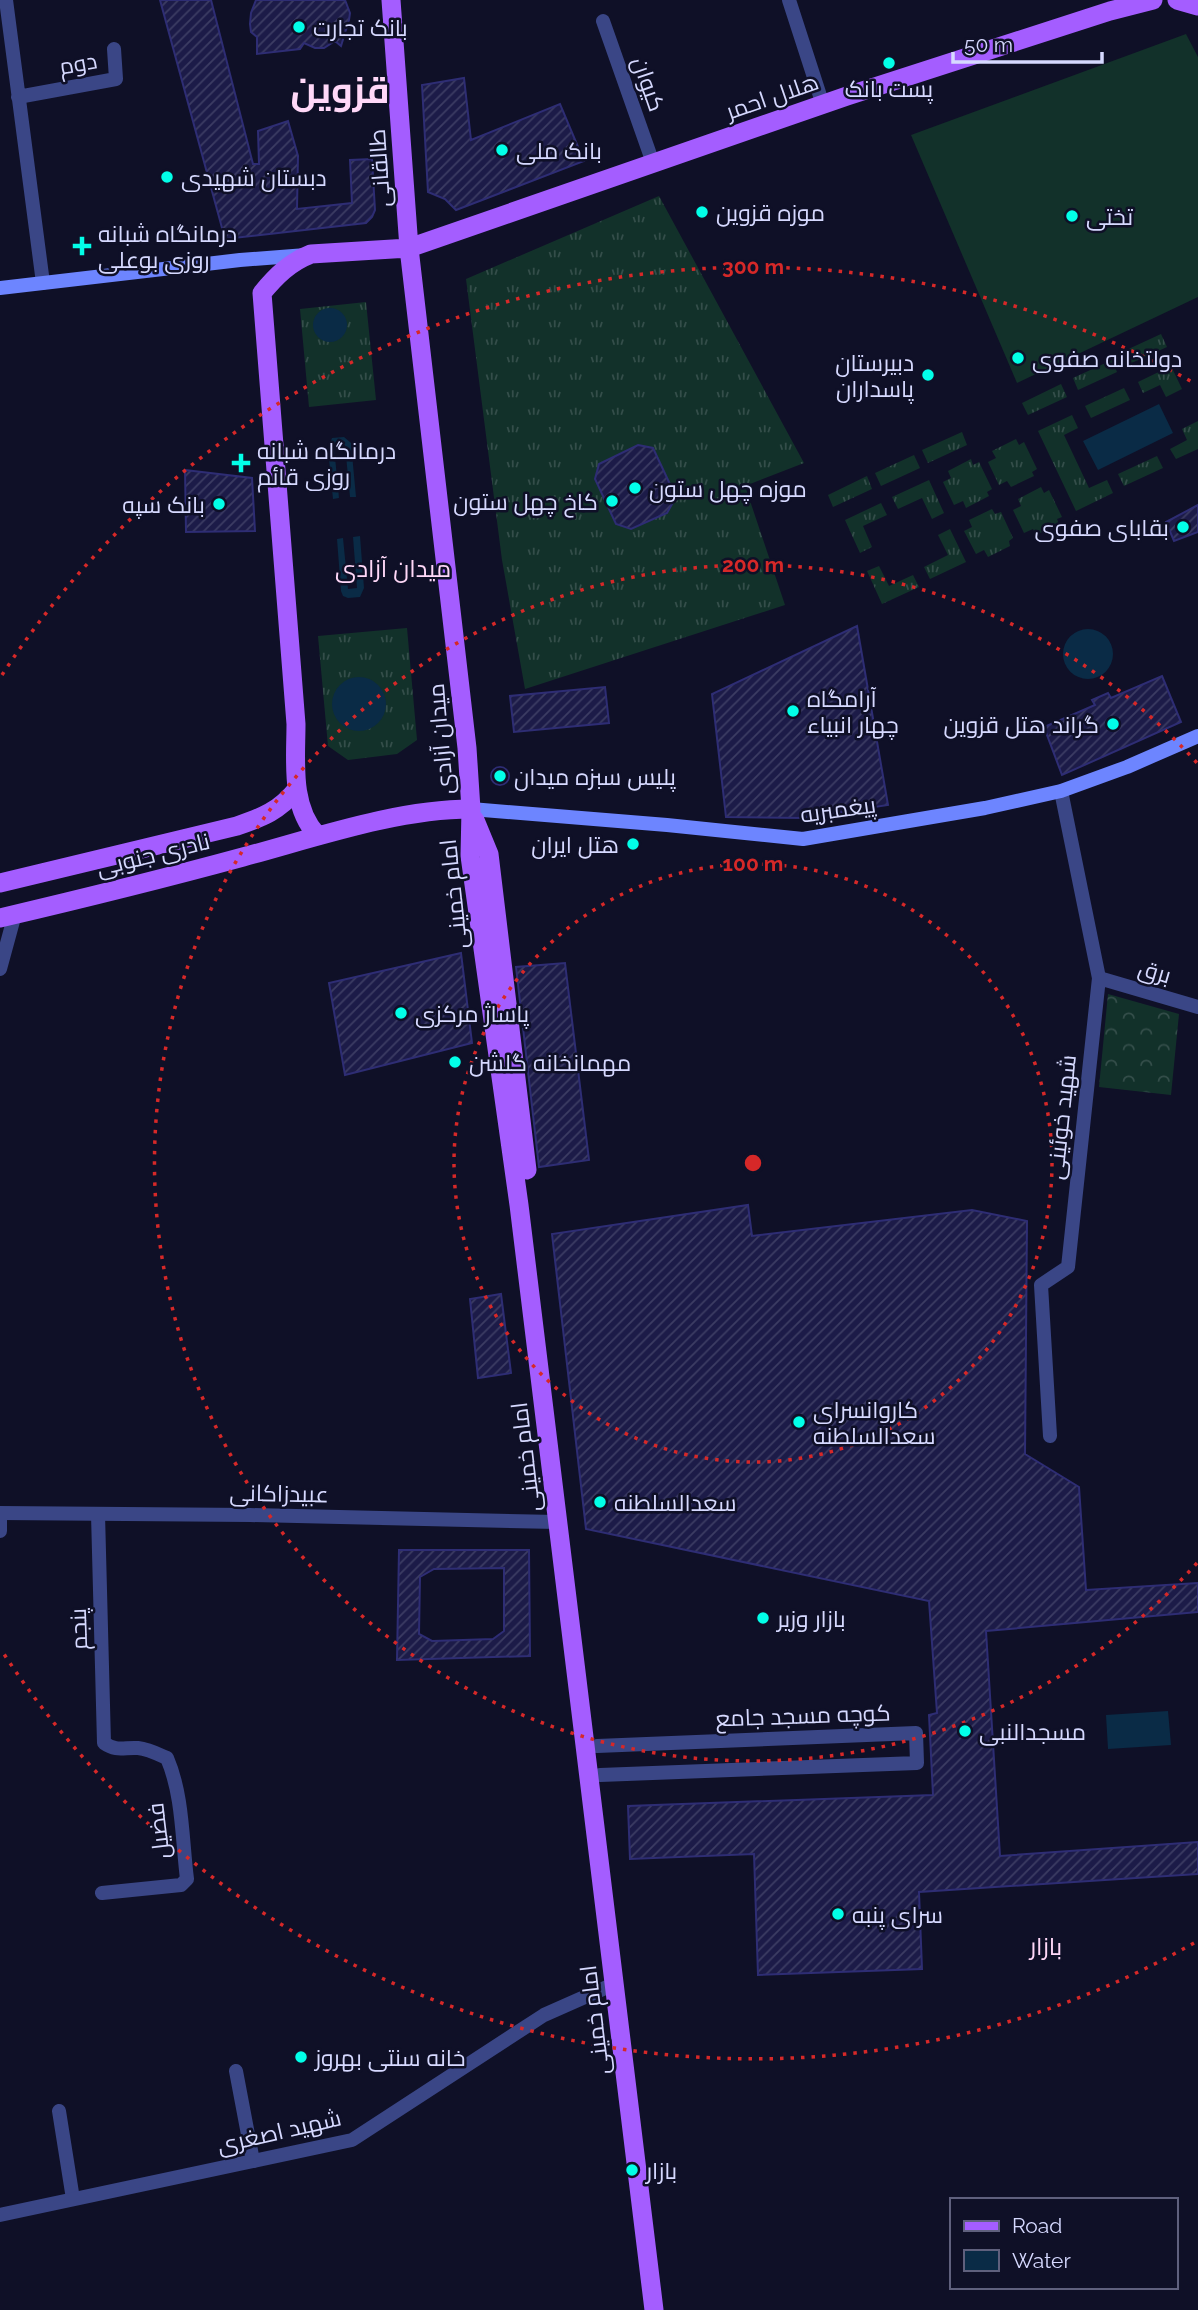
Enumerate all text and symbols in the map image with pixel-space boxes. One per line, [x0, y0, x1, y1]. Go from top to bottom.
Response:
place label: بانک تجارت [313, 14, 408, 41]
marker: بانک تجارت [291, 19, 307, 35]
scale bar [953, 21, 1102, 65]
text: 50 m [964, 32, 1013, 57]
street label: دوم [57, 46, 100, 83]
street label: کیوان [626, 53, 671, 115]
marker: پست بانک [881, 55, 897, 71]
district label: قزوین [291, 68, 389, 113]
street label: هلال احمر [720, 68, 822, 126]
place label: پست بانک [845, 75, 933, 104]
street label: طالقانی [363, 128, 396, 208]
place label: بانک ملی [516, 137, 602, 165]
marker: بانک ملی [494, 142, 510, 158]
place label: دبستان شهیدی [181, 164, 327, 192]
marker: دبستان شهیدی [159, 169, 175, 185]
place label: موزه قزوین [716, 199, 825, 227]
place label: تختی [1086, 203, 1133, 231]
marker: موزه قزوین [694, 204, 710, 220]
marker: تختی [1064, 208, 1080, 224]
place label: درمانگاه شبانه روزی بوعلی [98, 220, 237, 274]
marker: درمانگاه شبانه روزی بوعلی [72, 236, 92, 256]
text: 300 m [722, 254, 784, 279]
place label: دولتخانه صفوی [1032, 345, 1182, 373]
place label: دبیرستان پاسداران [835, 349, 914, 404]
marker: دولتخانه صفوی [1010, 350, 1026, 366]
marker: دبیرستان پاسداران [920, 367, 936, 383]
place label: درمانگاه شبانه روزی قائم [257, 437, 396, 493]
marker: درمانگاه شبانه روزی قائم [231, 453, 251, 473]
place label: موزه چهل ستون [649, 475, 807, 504]
marker: موزه چهل ستون [627, 480, 643, 496]
place label: کاخ چهل ستون [453, 488, 598, 518]
place label: بانک سپه [122, 491, 205, 519]
marker: کاخ چهل ستون [604, 493, 620, 509]
marker: بانک سپه [211, 496, 227, 512]
place label: بقابای صفوی [1035, 514, 1169, 542]
marker: بقابای صفوی [1175, 519, 1191, 535]
text: 200 m [722, 552, 784, 577]
district label: میدان آزادی [335, 554, 451, 583]
street label: میدان آزادی [422, 682, 459, 796]
place label: آرامگاه چهار انبیاء [807, 685, 899, 740]
marker: آرامگاه چهار انبیاء [785, 703, 801, 719]
place label: گراند هتل قزوین [943, 711, 1099, 739]
marker: گراند هتل قزوین [1105, 716, 1121, 732]
place label: پلیس سبزه میدان [514, 763, 676, 792]
marker: پلیس سبزه میدان [492, 768, 508, 784]
street label: پیغمبریه [798, 790, 878, 830]
street label: نادری جنوبی [94, 827, 213, 882]
place label: هتل ایران [531, 831, 619, 859]
marker: هتل ایران [625, 836, 641, 852]
street label: امام خمینی [434, 837, 475, 950]
text: 100 m [723, 851, 783, 876]
street label: برق [1135, 953, 1175, 989]
place label: پاساژ مرکزی [415, 1000, 529, 1029]
marker: پاساژ مرکزی [393, 1005, 409, 1021]
place label: مهمانخانه گلشن [469, 1049, 631, 1077]
street label: شهید خوئینی [1041, 1053, 1082, 1181]
marker: مهمانخانه گلشن [447, 1054, 463, 1070]
centre of rings [741, 1151, 765, 1175]
place label: کاروانسرای سعدالسلطنه [813, 1396, 936, 1449]
street label: امام خمینی [505, 1400, 548, 1513]
marker: کاروانسرای سعدالسلطنه [791, 1414, 807, 1430]
street label: عبیدزاکانی [229, 1479, 329, 1508]
place label: سعدالسلطنه [614, 1489, 737, 1516]
marker: سعدالسلطنه [592, 1494, 608, 1510]
place label: بازار وزیر [775, 1605, 846, 1632]
street label: پنجم [64, 1607, 95, 1650]
marker: بازار وزیر [755, 1610, 771, 1626]
street label: کوچه مسجد جامع [715, 1698, 891, 1735]
place label: مسجدالنبی [979, 1718, 1086, 1746]
marker: مسجدالنبی [957, 1723, 973, 1739]
street label: فضیل [141, 1801, 176, 1861]
place label: سرای پنبه [852, 1901, 943, 1930]
marker: سرای پنبه [830, 1906, 846, 1922]
district label: بازار [1028, 1932, 1062, 1961]
street label: امام خمینی [574, 1963, 617, 2076]
place label: خانه سنتی بهروز [313, 2044, 465, 2072]
marker: خانه سنتی بهروز [293, 2049, 309, 2065]
street label: شهید اصغری [214, 2104, 344, 2159]
place label: بازار [644, 2157, 677, 2184]
marker: بازار [624, 2162, 640, 2178]
legend [950, 2198, 1177, 2289]
text: Road [1012, 2213, 1062, 2238]
text: Water [1012, 2248, 1071, 2273]

